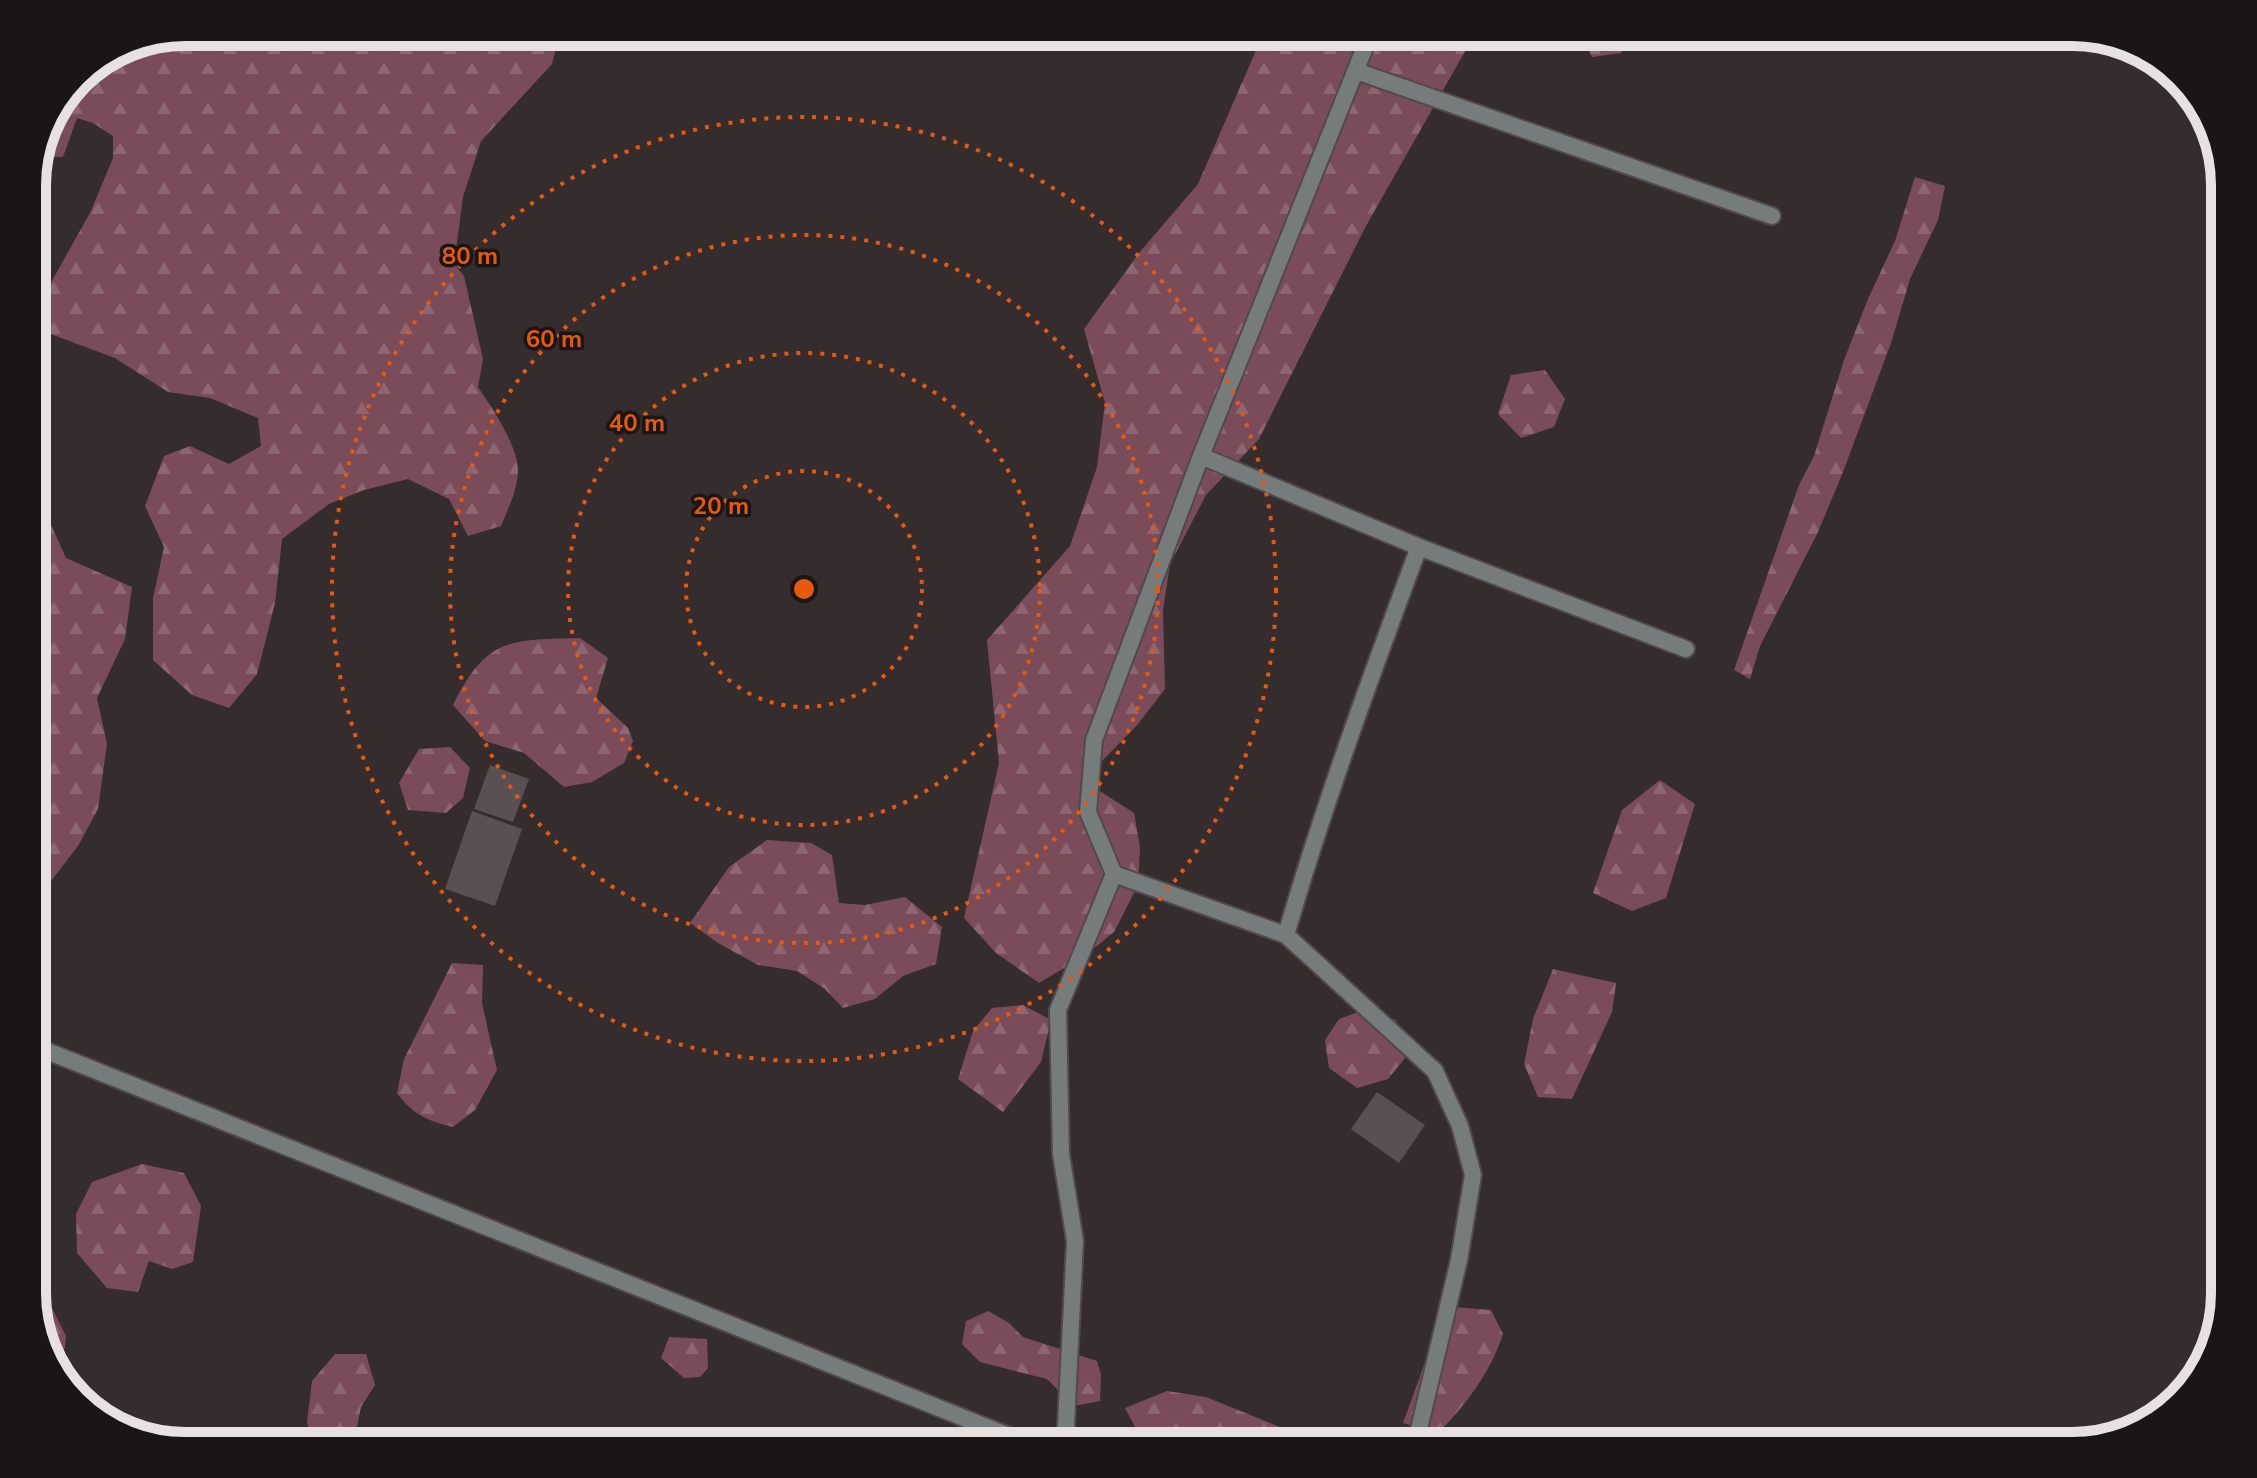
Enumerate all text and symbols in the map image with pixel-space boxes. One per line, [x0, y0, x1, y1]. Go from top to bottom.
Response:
text: 80 m [442, 240, 498, 272]
text: 60 m [526, 323, 582, 355]
text: 40 m [609, 407, 665, 439]
text: 20 m [693, 490, 749, 522]
centre of rings [790, 575, 818, 603]

